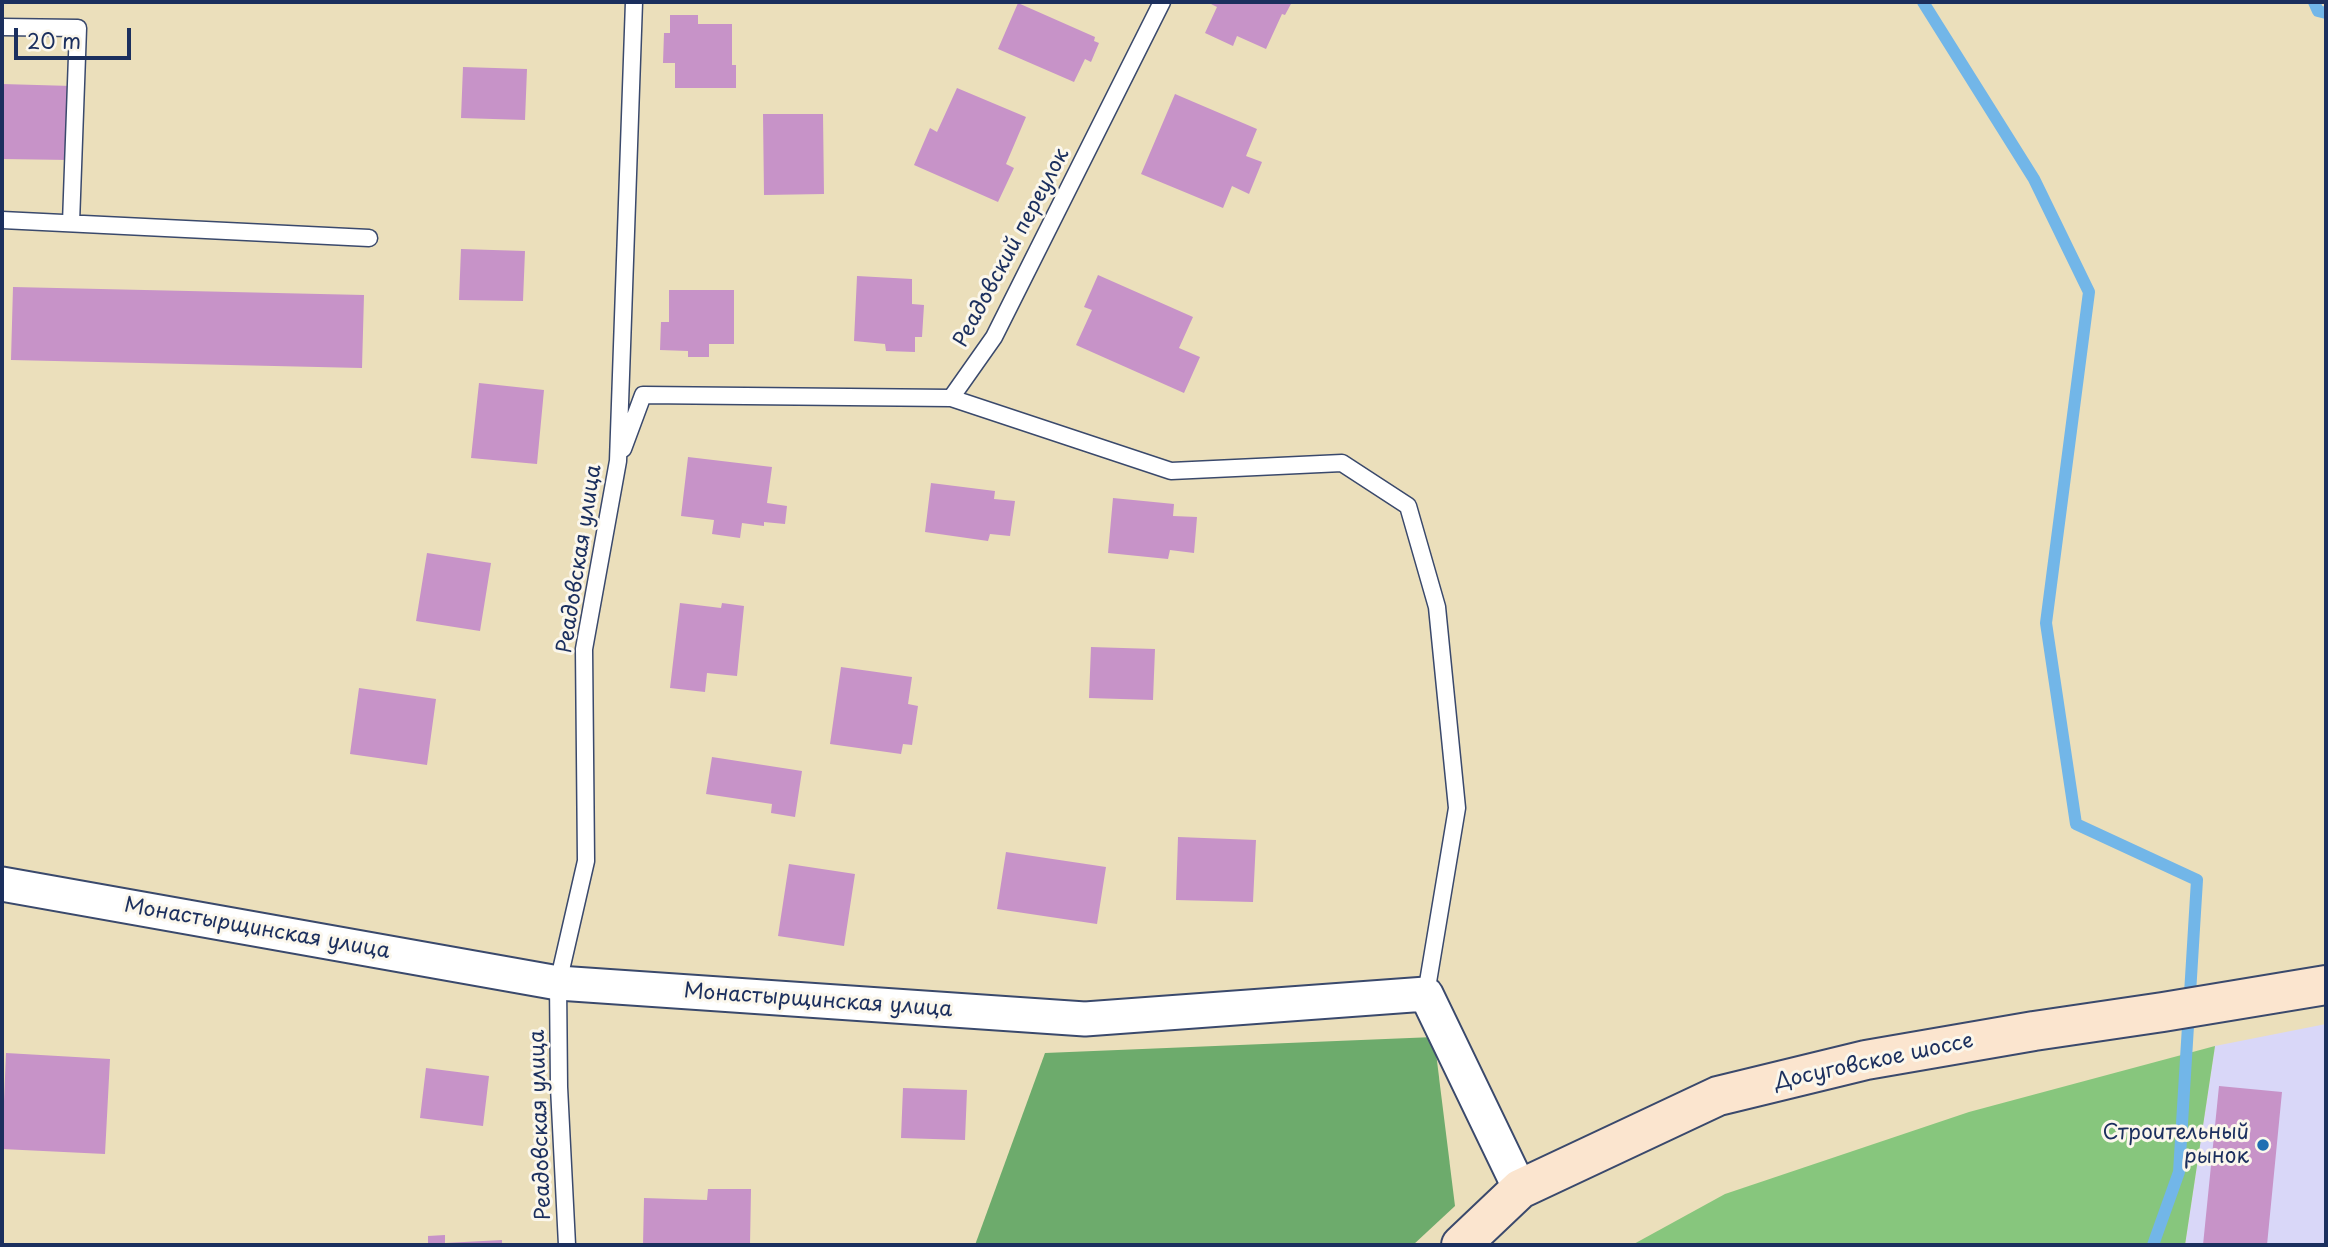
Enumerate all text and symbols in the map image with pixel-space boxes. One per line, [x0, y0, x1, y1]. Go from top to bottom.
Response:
scale bar [18, 14, 135, 58]
text: 20 m [27, 24, 81, 56]
street label: Реадовский переулок [949, 144, 1075, 352]
street label: Реадовская улица [553, 463, 607, 655]
street label: Монастырщинская улица [122, 893, 392, 965]
street label: Монастырщинская улица [683, 979, 953, 1023]
street label: Реадовская улица [525, 1029, 557, 1221]
street label: Досуговское шоссе [1772, 1029, 1976, 1095]
place label: Строительный рынок [2103, 1120, 2249, 1170]
marker: Строительный рынок [2255, 1137, 2271, 1153]

